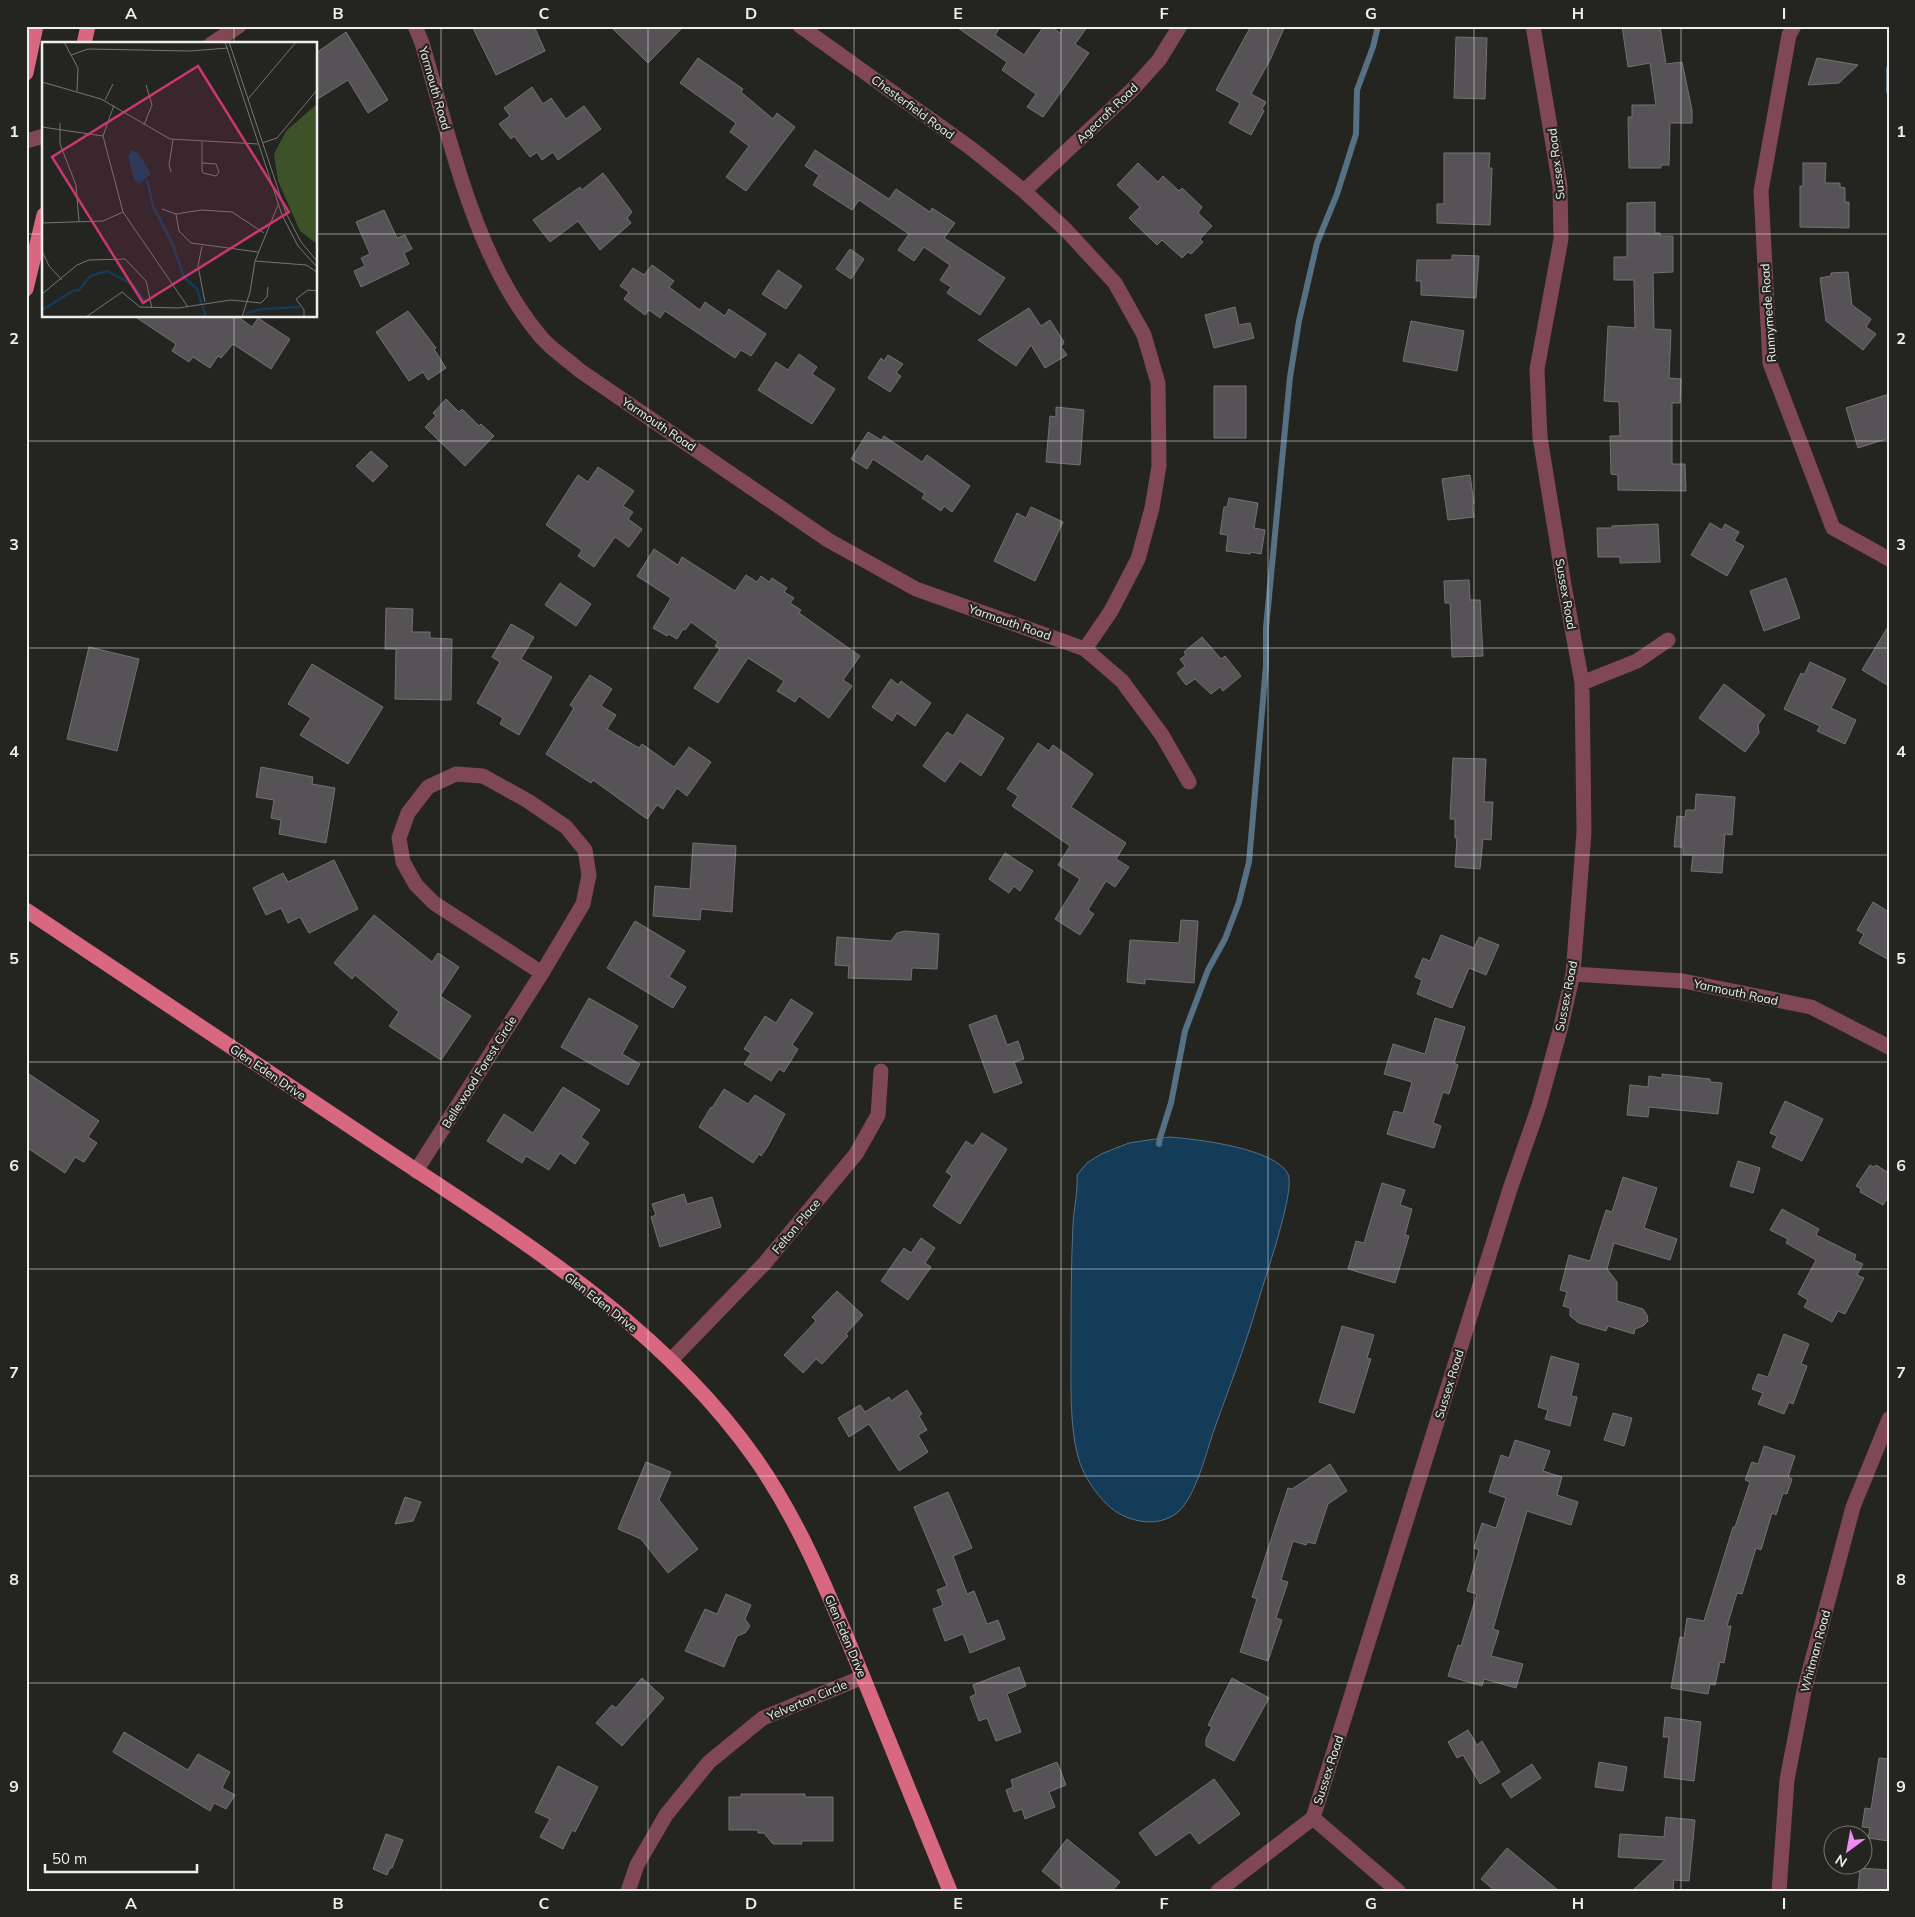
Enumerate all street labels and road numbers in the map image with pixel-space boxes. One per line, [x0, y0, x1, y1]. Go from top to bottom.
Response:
street label: Yarmouth Road [416, 44, 454, 131]
street label: Chesterfield Road [869, 72, 957, 142]
street label: Agecroft Road [1073, 80, 1141, 146]
street label: Sussex Road [1544, 127, 1568, 201]
street label: Runnymede Road [1757, 263, 1779, 363]
street label: Yarmouth Road [618, 393, 699, 454]
street label: Sussex Road [1552, 557, 1580, 631]
street label: Yarmouth Road [966, 601, 1053, 643]
street label: Sussex Road [1552, 959, 1580, 1033]
street label: Yarmouth Road [1691, 976, 1780, 1008]
street label: Bellewood Forest Circle [438, 1013, 520, 1131]
street label: Glen Eden Drive [227, 1041, 309, 1103]
street label: Felton Place [769, 1195, 823, 1257]
street label: Glen Eden Drive [562, 1269, 640, 1335]
street label: Sussex Road [1431, 1347, 1467, 1421]
street label: Glen Eden Drive [822, 1592, 870, 1680]
street label: Whitman Road [1797, 1608, 1833, 1694]
street label: Yelverton Circle [764, 1676, 849, 1724]
street label: Sussex Road [1310, 1734, 1346, 1806]

